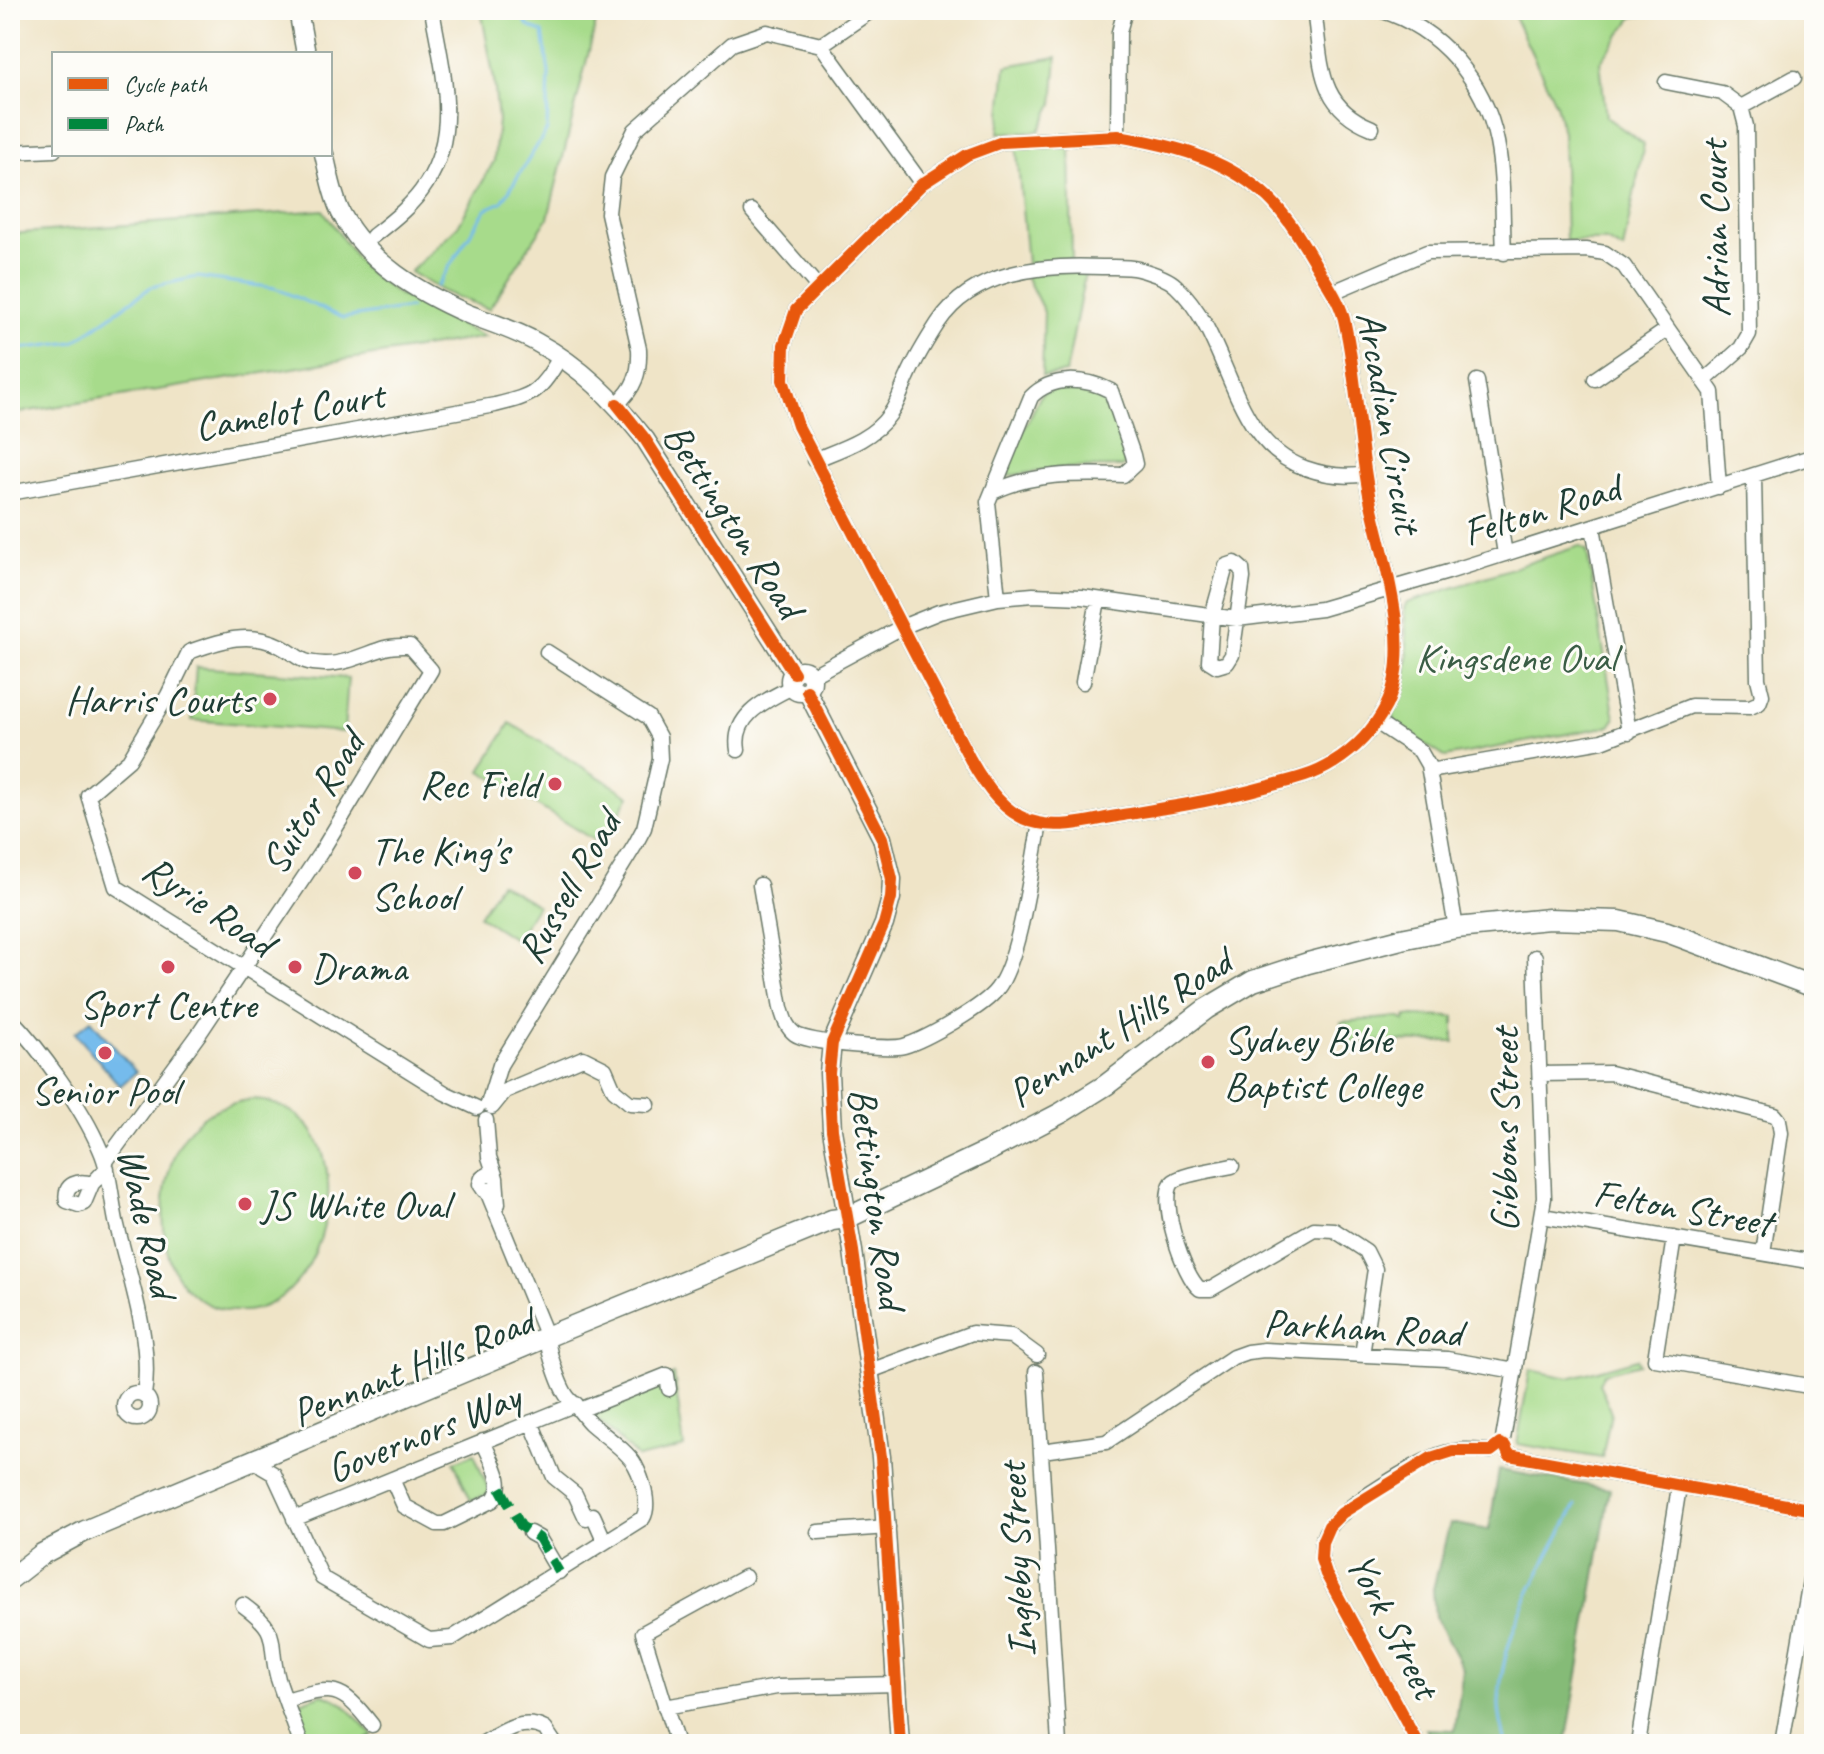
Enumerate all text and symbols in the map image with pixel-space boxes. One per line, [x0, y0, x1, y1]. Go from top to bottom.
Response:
legend [52, 52, 332, 156]
text: Cycle path [124, 69, 208, 99]
text: Path [124, 109, 165, 139]
street label: Adrian Court [1688, 136, 1742, 318]
street label: Arcadian Circuit [1345, 307, 1434, 541]
street label: Camelot Court [191, 369, 391, 452]
street label: Bettington Road [652, 414, 818, 632]
street label: Felton Road [1457, 461, 1632, 557]
park label: Kingsdene Oval [1416, 633, 1623, 683]
place label: Harris Courts [65, 675, 257, 725]
marker: Harris Courts [261, 690, 279, 708]
street label: Suitor Road [249, 717, 379, 883]
place label: Rec Field [419, 760, 544, 810]
marker: Rec Field [546, 775, 564, 793]
street label: Russell Road [505, 797, 635, 972]
place label: The King's School [371, 826, 512, 922]
street label: Ryrie Road [133, 844, 289, 971]
marker: The King's School [346, 864, 364, 882]
street label: Pennant Hills Road [998, 934, 1246, 1119]
place label: Drama [311, 943, 410, 993]
marker: Sport Centre [159, 958, 177, 976]
marker: Drama [286, 958, 304, 976]
place label: Sport Centre [80, 980, 259, 1030]
place label: Sydney Bible Baptist College [1224, 1015, 1424, 1111]
street label: Gibbons Street [1480, 1024, 1530, 1232]
marker: Senior Pool [96, 1044, 114, 1062]
marker: Sydney Bible Baptist College [1199, 1053, 1217, 1071]
place label: Senior Pool [31, 1066, 185, 1116]
street label: Bettington Road [837, 1085, 918, 1318]
street label: Wade Road [106, 1143, 190, 1308]
street label: Felton Street [1590, 1168, 1781, 1249]
place label: JS White Oval [259, 1180, 456, 1230]
marker: JS White Oval [236, 1195, 254, 1213]
street label: Pennant Hills Road [284, 1293, 546, 1438]
street label: Parkham Road [1263, 1298, 1469, 1358]
street label: Governors Way [319, 1370, 531, 1494]
street label: Ingleby Street [987, 1458, 1047, 1658]
street label: York Street [1335, 1544, 1453, 1710]

